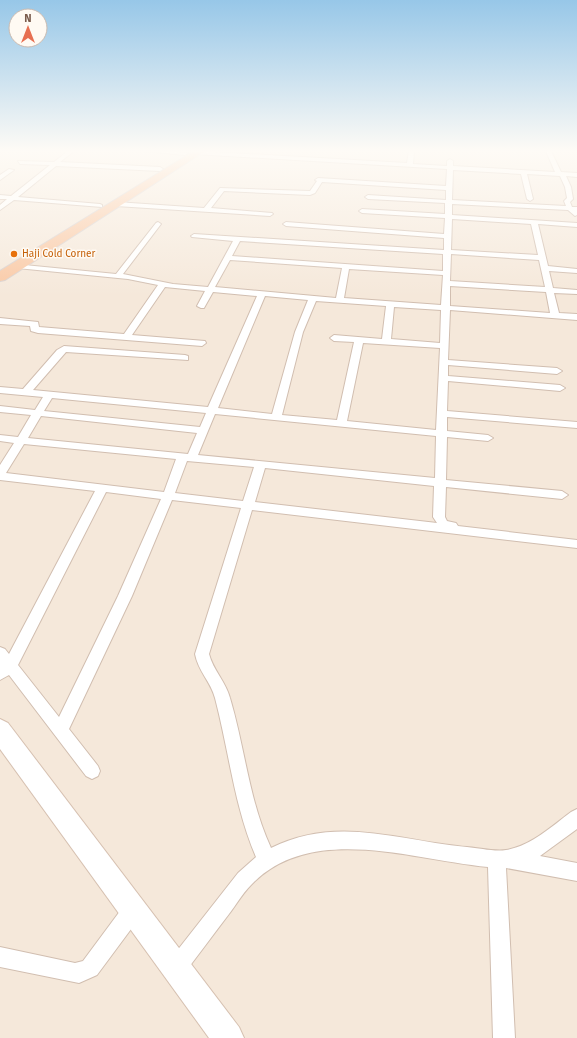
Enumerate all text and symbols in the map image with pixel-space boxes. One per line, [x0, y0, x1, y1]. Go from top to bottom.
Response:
north arrow [8, 8, 48, 48]
text: N [24, 12, 32, 25]
place label: Haji Cold Corner [22, 248, 96, 260]
marker: Haji Cold Corner [9, 249, 19, 259]

